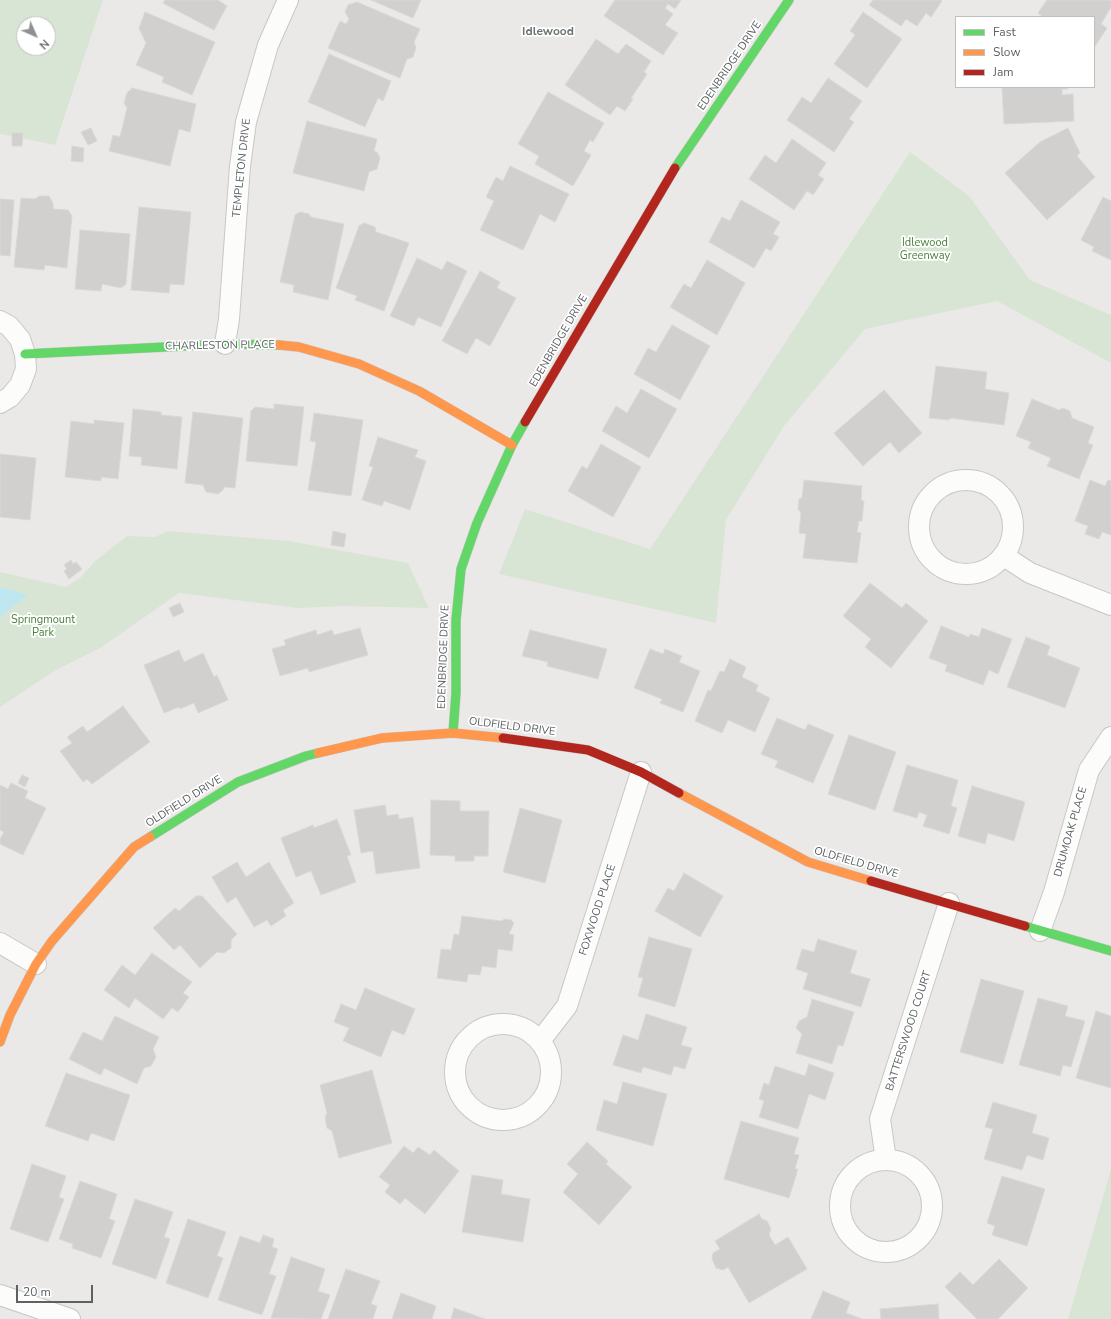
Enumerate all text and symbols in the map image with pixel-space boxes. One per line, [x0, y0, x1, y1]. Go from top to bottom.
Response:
north arrow [16, 16, 56, 56]
legend [955, 16, 1095, 88]
street label: EDENBRIDGE DRIVE [695, 19, 765, 113]
text: Fast [993, 24, 1016, 40]
district label: Idlewood [522, 25, 574, 39]
text: N [36, 36, 52, 52]
text: Slow [993, 44, 1021, 60]
text: Jam [993, 64, 1014, 80]
street label: TEMPLETON DRIVE [230, 118, 254, 218]
park label: Idlewood Greenway [900, 236, 950, 262]
street label: EDENBRIDGE DRIVE [527, 292, 591, 390]
street label: CHARLESTON PLACE [165, 338, 275, 354]
street label: EDENBRIDGE DRIVE [436, 605, 452, 709]
park label: Springmount Park [11, 613, 75, 639]
street label: OLDFIELD DRIVE [468, 715, 556, 739]
street label: OLDFIELD DRIVE [144, 773, 224, 831]
street label: DRUMOAK PLACE [1052, 785, 1090, 879]
street label: OLDFIELD DRIVE [812, 845, 900, 881]
street label: FOXWOOD PLACE [577, 863, 619, 957]
street label: BATTERSWOOD COURT [883, 969, 935, 1093]
scale bar [18, 1277, 95, 1303]
text: 20 m [23, 1284, 51, 1300]

